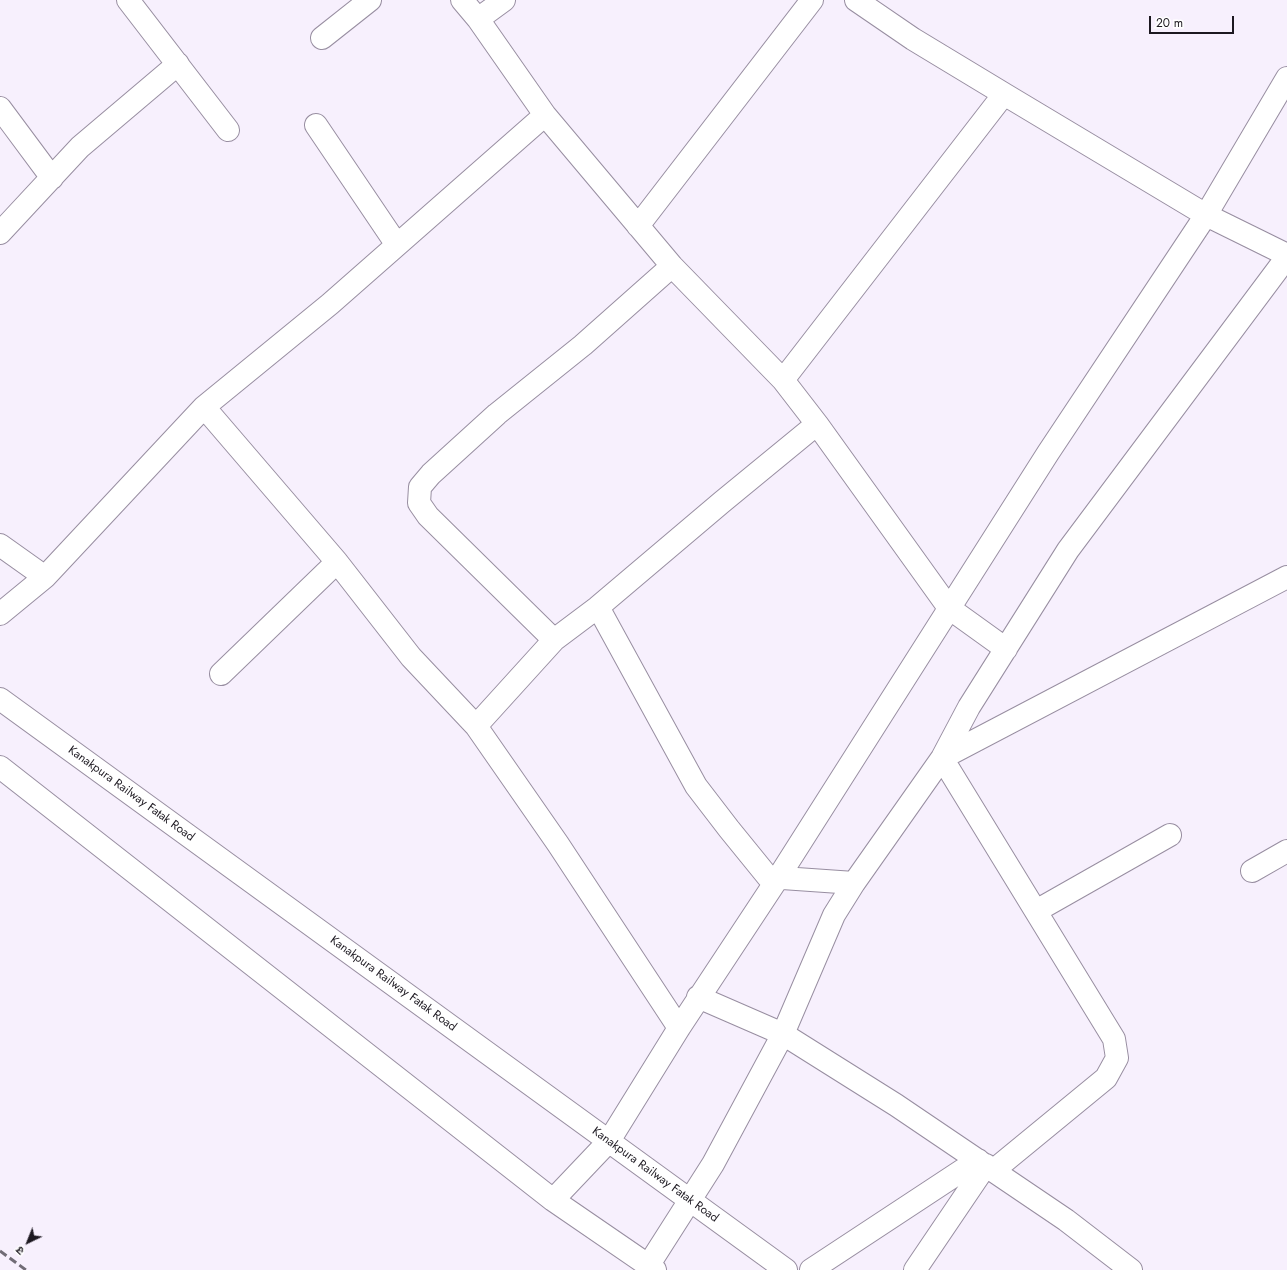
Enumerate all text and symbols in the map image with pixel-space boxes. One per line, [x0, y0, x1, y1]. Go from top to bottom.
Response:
scale bar [1151, 8, 1236, 34]
text: 20 m [1156, 14, 1183, 32]
street label: Kanakpura Railway Fatak Road [65, 743, 197, 845]
street label: Kanakpura Railway Fatak Road [327, 933, 459, 1035]
street label: Kanakpura Railway Fatak Road [589, 1124, 721, 1226]
north arrow [8, 1222, 48, 1262]
text: उ [12, 1243, 28, 1259]

